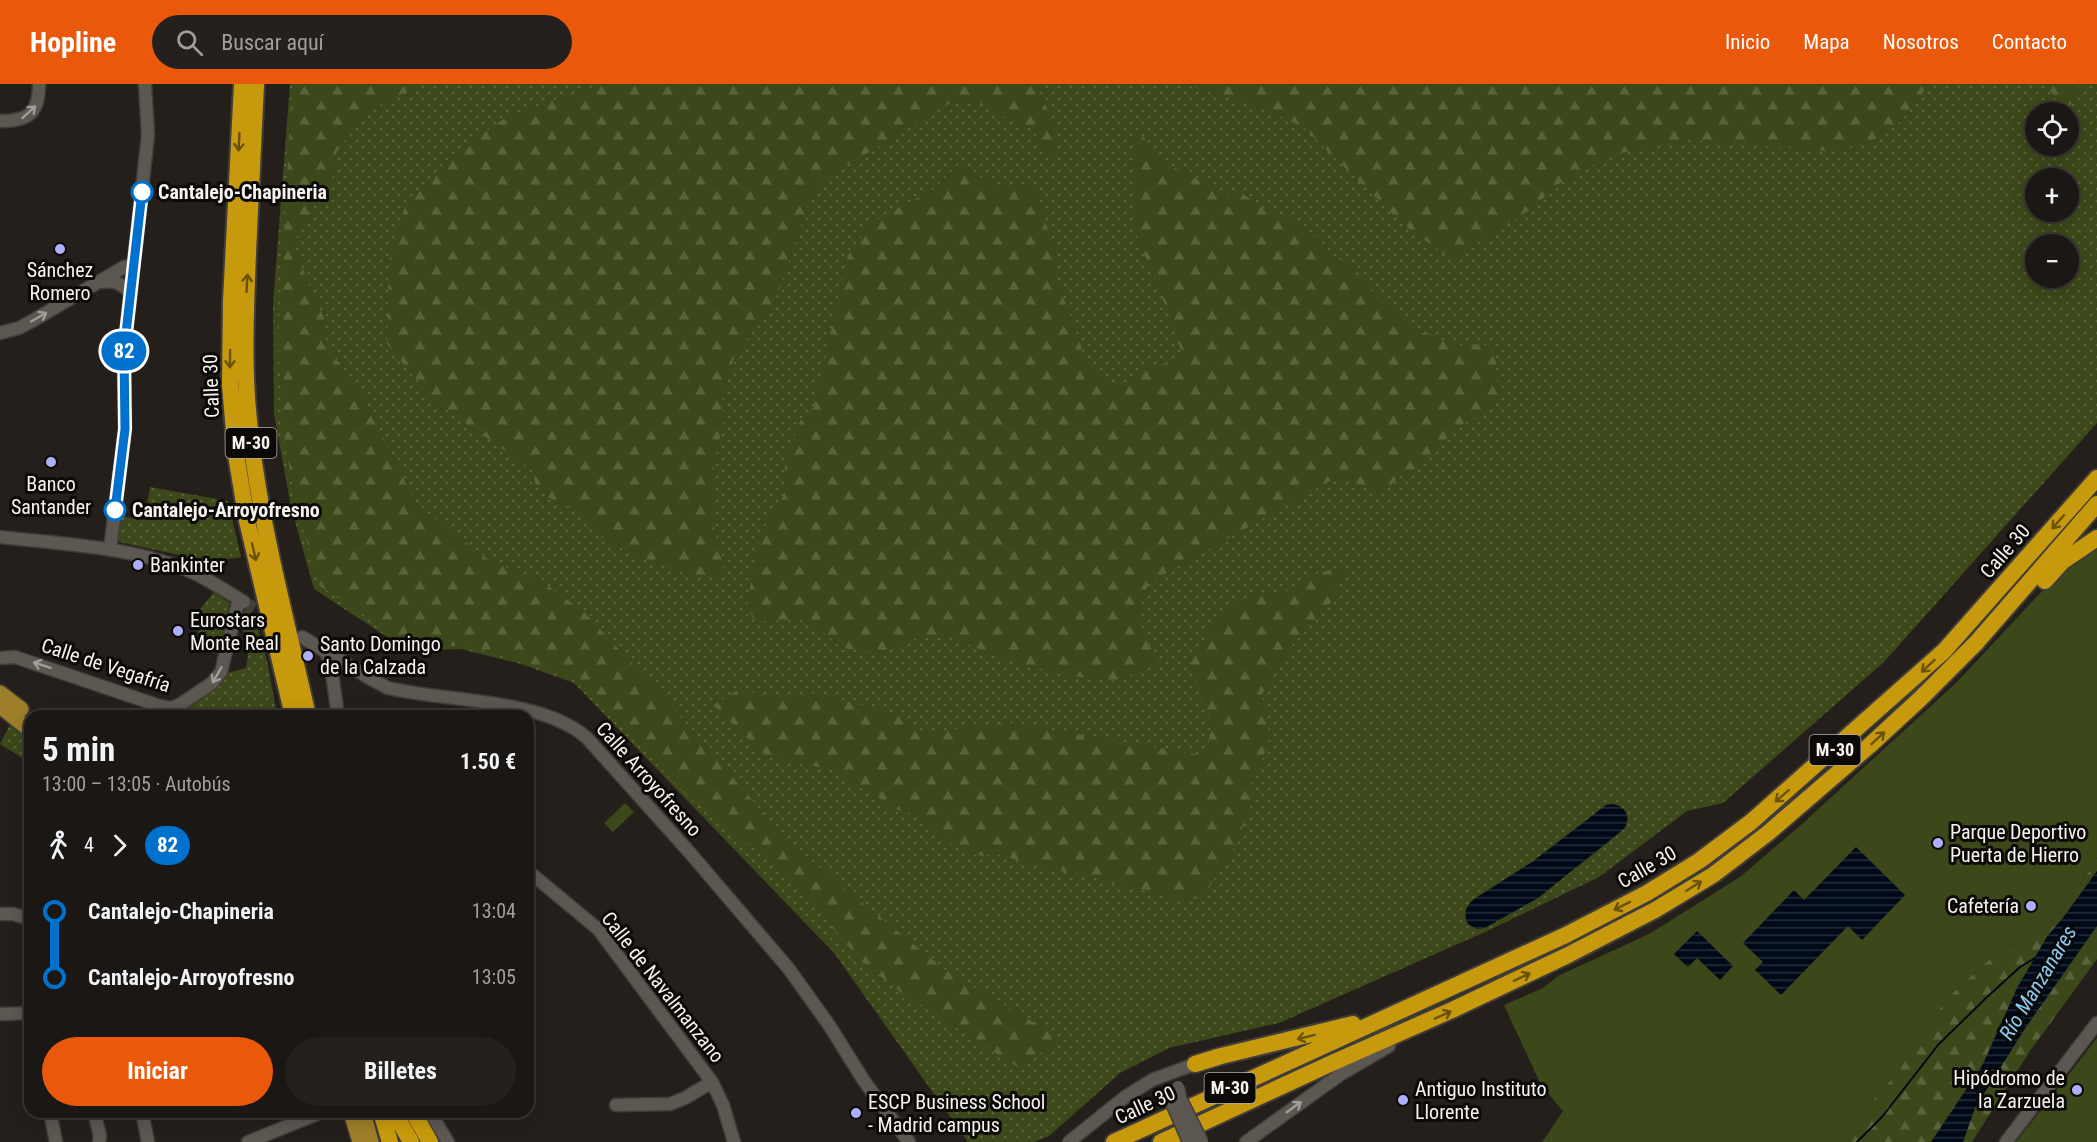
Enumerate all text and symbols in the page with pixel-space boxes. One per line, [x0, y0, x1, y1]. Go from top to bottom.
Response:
search box [152, 15, 572, 69]
text: Hopline [30, 26, 116, 59]
icon: search [173, 26, 206, 59]
text: Buscar aquí [221, 30, 324, 55]
text: Inicio [1725, 30, 1770, 54]
text: Mapa [1803, 30, 1850, 54]
text: Nosotros [1883, 30, 1959, 54]
text: Contacto [1992, 30, 2067, 54]
map controls [2025, 102, 2079, 288]
button: locate [2025, 102, 2079, 156]
one-way arrow [22, 105, 37, 119]
one-way arrow [234, 132, 245, 152]
button: + [2025, 168, 2079, 222]
place label: Cantalejo-Chapineria [158, 180, 327, 204]
marker: Cantalejo-Chapineria [131, 181, 153, 203]
button: − [2025, 234, 2079, 288]
marker: Sánchez Romero [53, 242, 67, 256]
place label: Sánchez Romero [27, 258, 93, 305]
one-way arrow [241, 274, 252, 294]
one-way arrow [30, 311, 47, 323]
line badge: 82 [97, 332, 151, 370]
text: 82 [113, 339, 135, 363]
one-way arrow [224, 349, 236, 369]
street label: Calle 30 [198, 354, 224, 418]
road number: M-30 [226, 428, 276, 458]
marker: Banco Santander [44, 455, 58, 469]
place label: Banco Santander [11, 472, 91, 519]
place label: Cantalejo-Arroyofresno [132, 498, 320, 522]
marker: Cantalejo-Arroyofresno [104, 499, 126, 521]
one-way arrow [2051, 514, 2065, 529]
street label: Calle 30 [1975, 519, 2035, 583]
one-way arrow [249, 542, 260, 562]
place label: Bankinter [150, 553, 225, 577]
marker: Bankinter [131, 558, 145, 572]
place label: Eurostars Monte Real [190, 608, 279, 655]
marker: Eurostars Monte Real [171, 624, 185, 638]
place label: Santo Domingo de la Calzada [320, 632, 441, 679]
street label: Calle de Vegafría [38, 633, 174, 697]
marker: Santo Domingo de la Calzada [301, 649, 315, 663]
one-way arrow [33, 659, 52, 670]
one-way arrow [1920, 659, 1935, 673]
one-way arrow [211, 666, 224, 683]
street label: Calle Arroyofresno [591, 717, 707, 841]
text: 5 min [42, 730, 115, 769]
one-way arrow [1871, 731, 1886, 745]
road number: M-30 [1810, 735, 1860, 765]
text: 1.50 € [460, 749, 516, 774]
text: 13:00 – 13:05 · Autobús [42, 772, 231, 796]
one-way arrow [1775, 789, 1790, 803]
place label: Parque Deportivo Puerta de Hierro [1950, 820, 2086, 867]
icon: walk [42, 829, 75, 862]
icon: forward [103, 829, 136, 862]
text: 4 [84, 833, 94, 857]
text: 82 [157, 833, 178, 857]
marker: Parque Deportivo Puerta de Hierro [1931, 836, 1945, 850]
street label: Calle 30 [1613, 841, 1681, 893]
one-way arrow [1685, 880, 1702, 892]
place label: Cafetería [1947, 894, 2019, 918]
text: Cantalejo-Chapineria [88, 899, 274, 924]
text: 13:04 [472, 899, 516, 923]
marker: Cafetería [2024, 899, 2038, 913]
one-way arrow [1613, 901, 1631, 912]
street label: Calle de Navalmanzano [597, 907, 729, 1067]
water label: Río Manzanares [1995, 922, 2081, 1044]
text: Cantalejo-Arroyofresno [88, 965, 294, 990]
text: 13:05 [472, 965, 516, 989]
one-way arrow [1512, 971, 1530, 983]
one-way arrow [1434, 1008, 1452, 1019]
one-way arrow [1297, 1031, 1316, 1043]
button: Iniciar [42, 1037, 273, 1106]
button: Billetes [285, 1037, 516, 1106]
place label: Hipódromo de la Zarzuela [1953, 1066, 2065, 1113]
road number: M-30 [1204, 1073, 1256, 1103]
place label: Antiguo Instituto Llorente [1415, 1077, 1547, 1124]
street label: Calle 30 [1111, 1081, 1179, 1129]
marker: Hipódromo de la Zarzuela [2070, 1083, 2084, 1097]
place label: ESCP Business School - Madrid campus [868, 1090, 1045, 1137]
marker: Antiguo Instituto Llorente [1396, 1093, 1410, 1107]
one-way arrow [1285, 1101, 1301, 1113]
marker: ESCP Business School - Madrid campus [849, 1106, 863, 1120]

